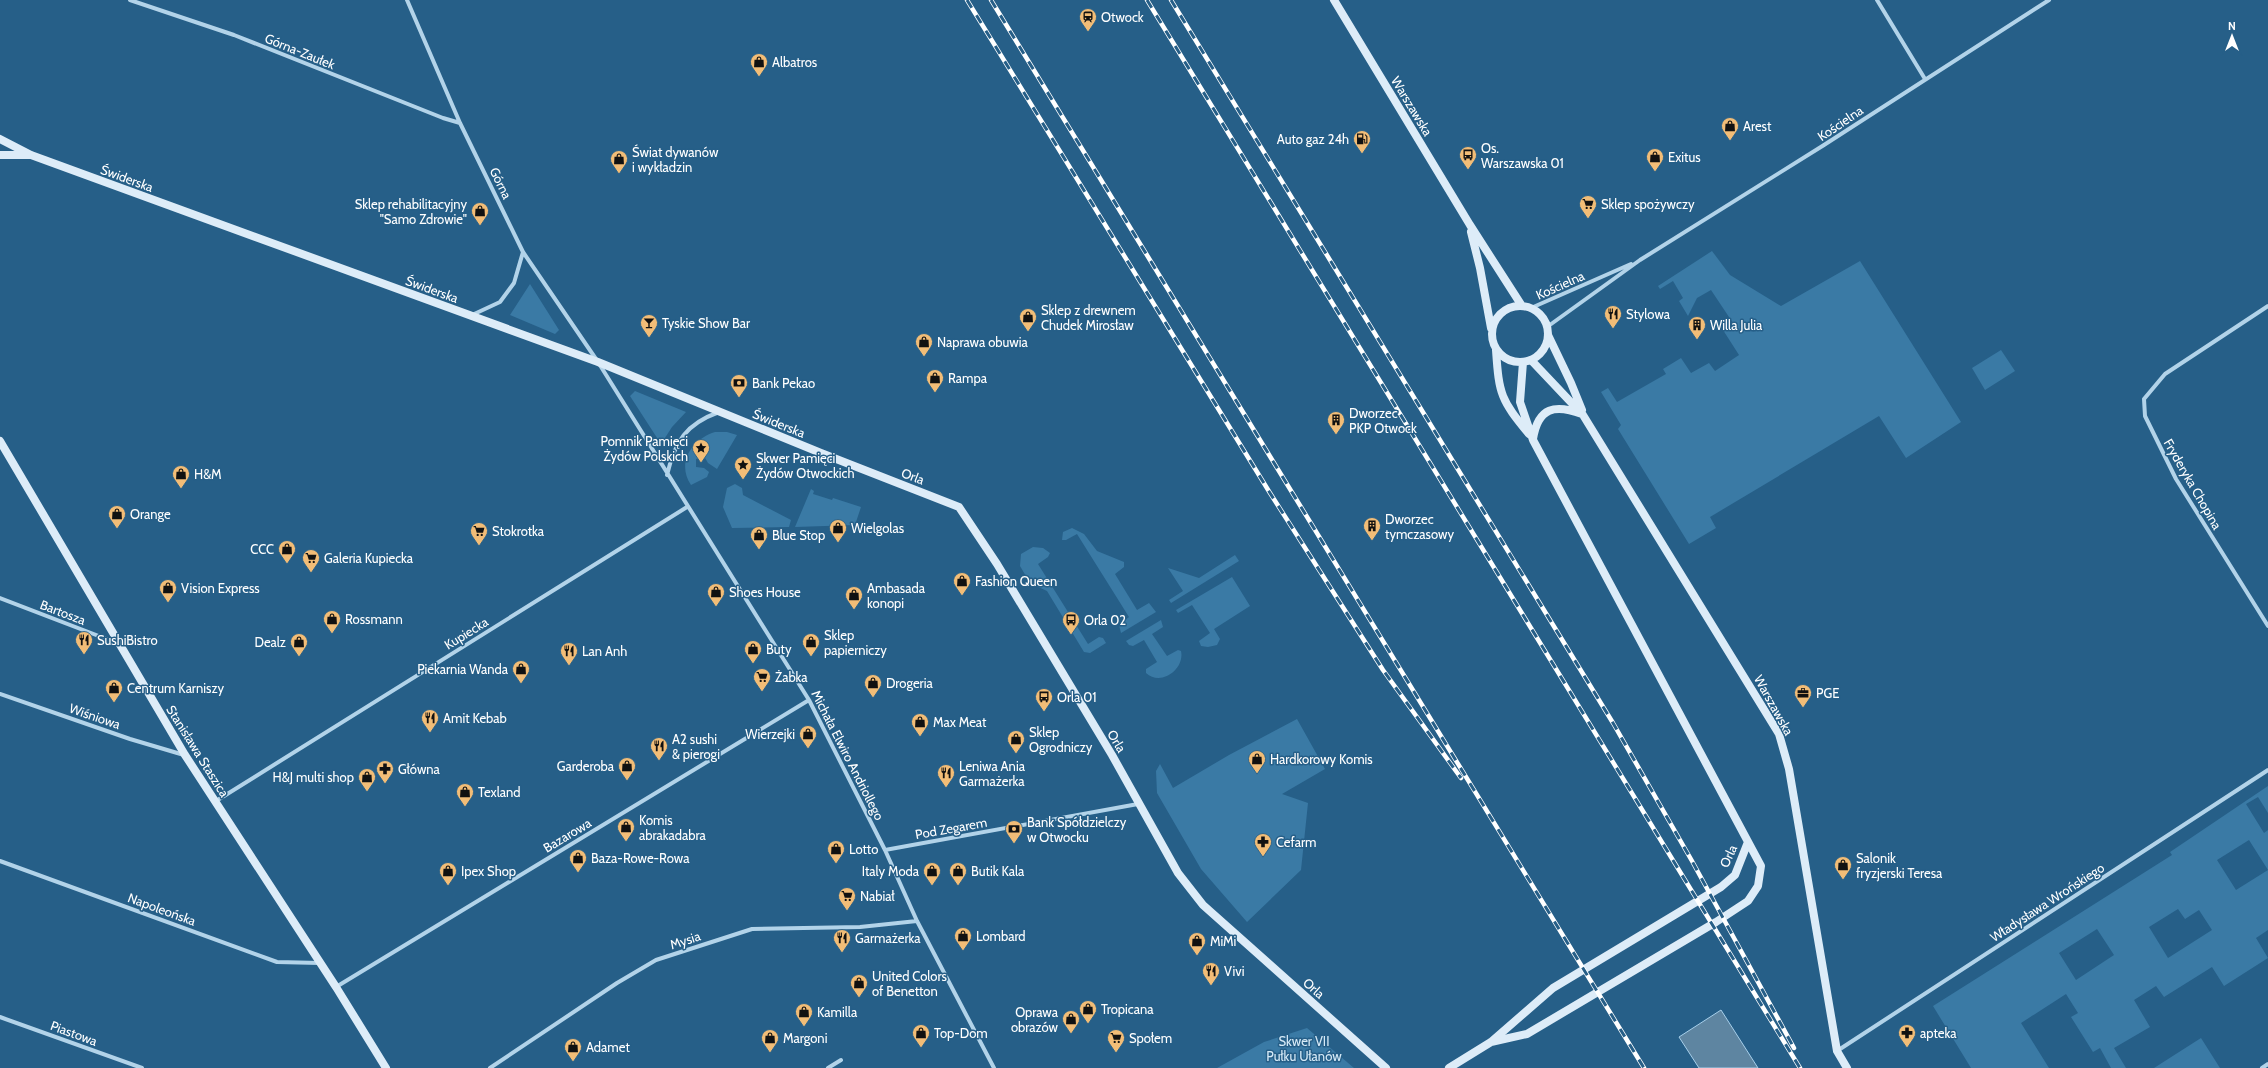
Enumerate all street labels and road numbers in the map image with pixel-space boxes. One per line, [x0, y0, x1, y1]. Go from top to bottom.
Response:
street label: Górna-Zaułek [263, 30, 338, 72]
street label: Warszawska [1388, 73, 1436, 139]
street label: Kościelna [1814, 102, 1866, 144]
street label: Świderska [98, 161, 156, 195]
street label: Górna [486, 164, 516, 202]
street label: Kościelna [1533, 267, 1587, 303]
street label: Świderska [403, 272, 461, 306]
street label: Świderska [750, 405, 808, 441]
street label: Fryderyka Chopina [2161, 436, 2226, 533]
street label: Orla [899, 464, 927, 488]
street label: Bartosza [38, 596, 89, 628]
street label: Kupiecka [441, 613, 491, 653]
street label: Warszawska [1751, 672, 1797, 739]
street label: Michała Elwiro Andriollego [808, 687, 888, 823]
street label: Wiśniowa [67, 700, 123, 732]
street label: Stanisława Staszica [163, 702, 233, 801]
street label: Orla [1104, 727, 1130, 756]
street label: Bazarowa [540, 814, 594, 856]
street label: Pod Zegarem [914, 814, 988, 842]
street label: Orla [1716, 841, 1741, 870]
street label: Władysława Wrońskiego [1987, 859, 2107, 945]
street label: Napoleońska [126, 889, 199, 929]
street label: Mysia [668, 927, 703, 952]
street label: Orla [1300, 974, 1329, 1002]
street label: Piastowa [48, 1017, 100, 1049]

